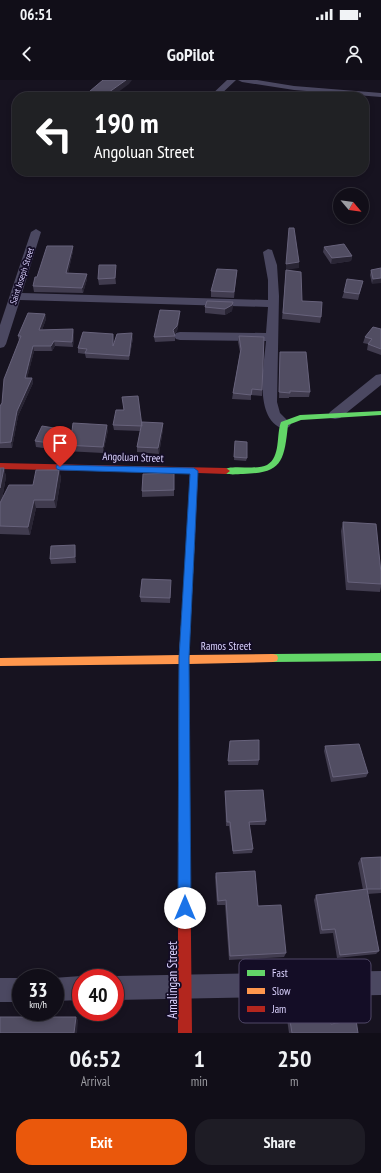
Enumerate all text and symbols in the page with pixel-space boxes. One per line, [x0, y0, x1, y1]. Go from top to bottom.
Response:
text: 06:51 [20, 5, 52, 24]
icon: back [16, 43, 38, 65]
text: GoPilot [167, 43, 214, 66]
icon: person [343, 43, 365, 65]
text: 190 m [94, 104, 158, 141]
icon: left [28, 108, 80, 160]
text: Angoluan Street [94, 140, 194, 163]
north arrow [333, 188, 369, 224]
map controls [333, 188, 369, 224]
street label: Saint Joseph Street [7, 246, 36, 306]
pin [43, 426, 77, 467]
icon: arrive [49, 432, 71, 454]
street label: Angoluan Street [102, 449, 164, 465]
street label: Ramos Street [201, 639, 251, 653]
position arrow [164, 887, 206, 929]
street label: Amalingan Street [164, 941, 181, 1019]
legend [239, 959, 371, 1023]
text: Fast [272, 966, 288, 980]
speed limit sign: 40 [72, 969, 124, 1021]
text: 33 [28, 977, 48, 1003]
text: Slow [272, 984, 291, 998]
text: km/h [29, 998, 47, 1011]
text: Jam [271, 1002, 286, 1016]
text: 06:52 [69, 1043, 121, 1074]
text: 1 [193, 1043, 205, 1074]
text: 250 [277, 1043, 312, 1074]
text: Arrival [81, 1073, 110, 1090]
text: min [191, 1073, 208, 1090]
text: m [290, 1073, 299, 1090]
button: Exit [16, 1119, 187, 1165]
button: Share [195, 1119, 365, 1165]

